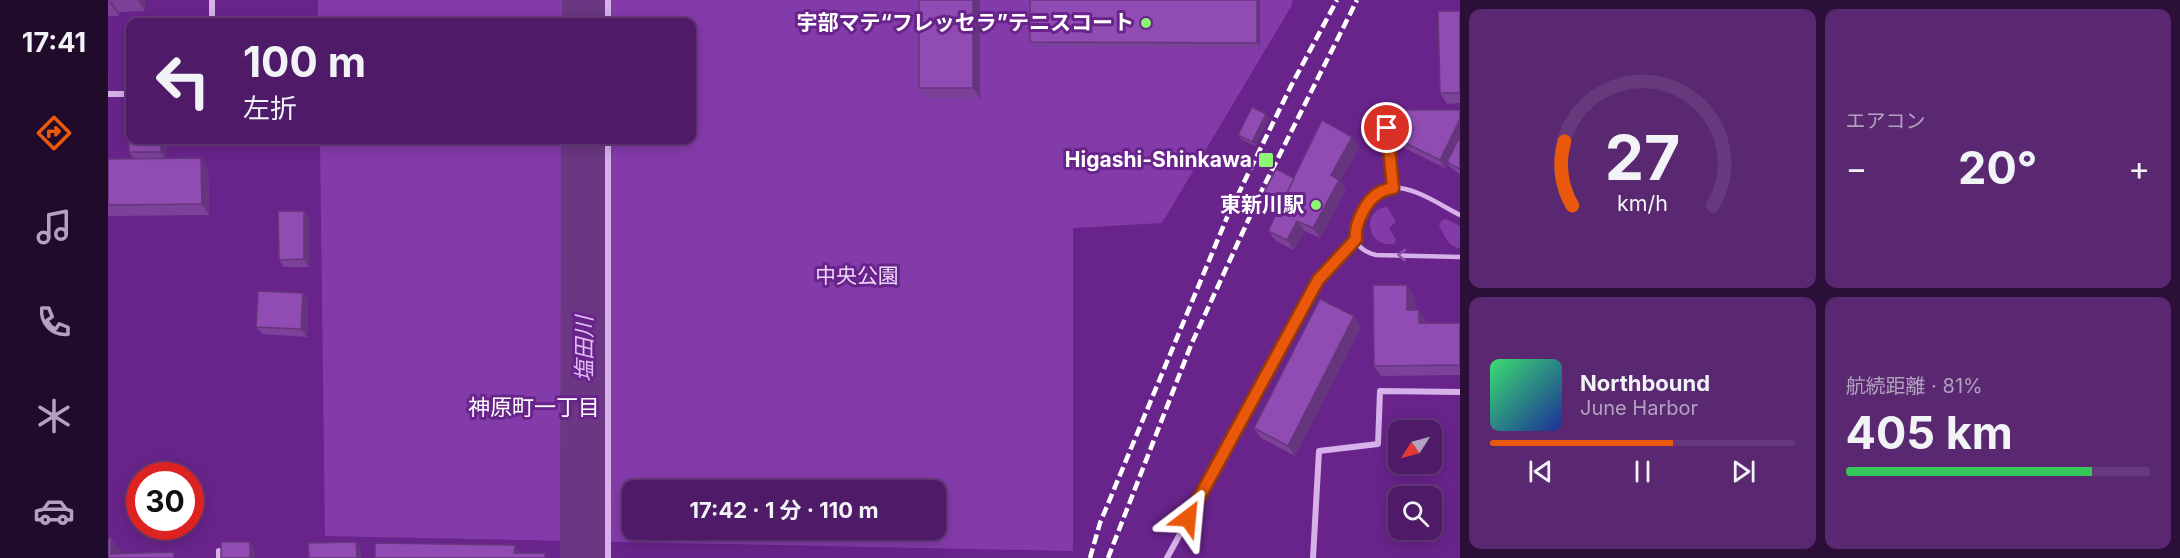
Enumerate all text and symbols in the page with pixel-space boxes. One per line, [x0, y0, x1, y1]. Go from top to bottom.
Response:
place label: 宇部マテ“フレッセラ”テニスコート [796, 10, 1134, 35]
marker: 宇部マテ“フレッセラ”テニスコート [1139, 16, 1153, 30]
text: 17:41 [22, 26, 86, 59]
text: 100 m [243, 36, 366, 87]
icon: left [144, 42, 222, 120]
text: 左折 [243, 92, 297, 125]
pin [1361, 102, 1412, 153]
text: エアコン [1846, 109, 1926, 133]
icon: arrive [1370, 111, 1403, 144]
icon: directions [33, 112, 75, 154]
text: 27 [1604, 120, 1680, 195]
text: 20° [1958, 140, 2037, 195]
place label: Higashi-Shinkawa [1065, 147, 1252, 172]
text: − [1846, 148, 1867, 188]
text: + [2128, 148, 2150, 188]
marker: Higashi-Shinkawa [1257, 151, 1275, 169]
text: km/h [1617, 190, 1668, 216]
place label: 東新川駅 [1220, 192, 1304, 217]
marker: 東新川駅 [1309, 198, 1323, 212]
icon: music [33, 206, 75, 248]
one-way arrow [1397, 249, 1406, 262]
park label: 中央公園 [815, 263, 899, 288]
icon: phone [33, 301, 75, 343]
water label: 塩田川 [571, 314, 597, 382]
text: Northbound [1580, 370, 1710, 396]
text: 航続距離 · 81% [1846, 374, 1983, 398]
district label: 神原町一丁目 [468, 394, 600, 420]
icon: climate [33, 395, 75, 437]
text: June Harbor [1580, 396, 1698, 420]
text: 405 km [1846, 405, 2013, 460]
north arrow [1388, 420, 1442, 474]
map controls [1388, 420, 1442, 540]
icon: previous [1524, 455, 1557, 488]
icon: pause [1626, 455, 1659, 488]
icon: next [1727, 455, 1760, 488]
speed limit sign: 30 [126, 462, 204, 540]
position arrow [1156, 486, 1220, 550]
button: search [1388, 486, 1442, 540]
icon: car [33, 490, 75, 532]
text: 17:42 · 1 分 · 110 m [690, 497, 878, 523]

